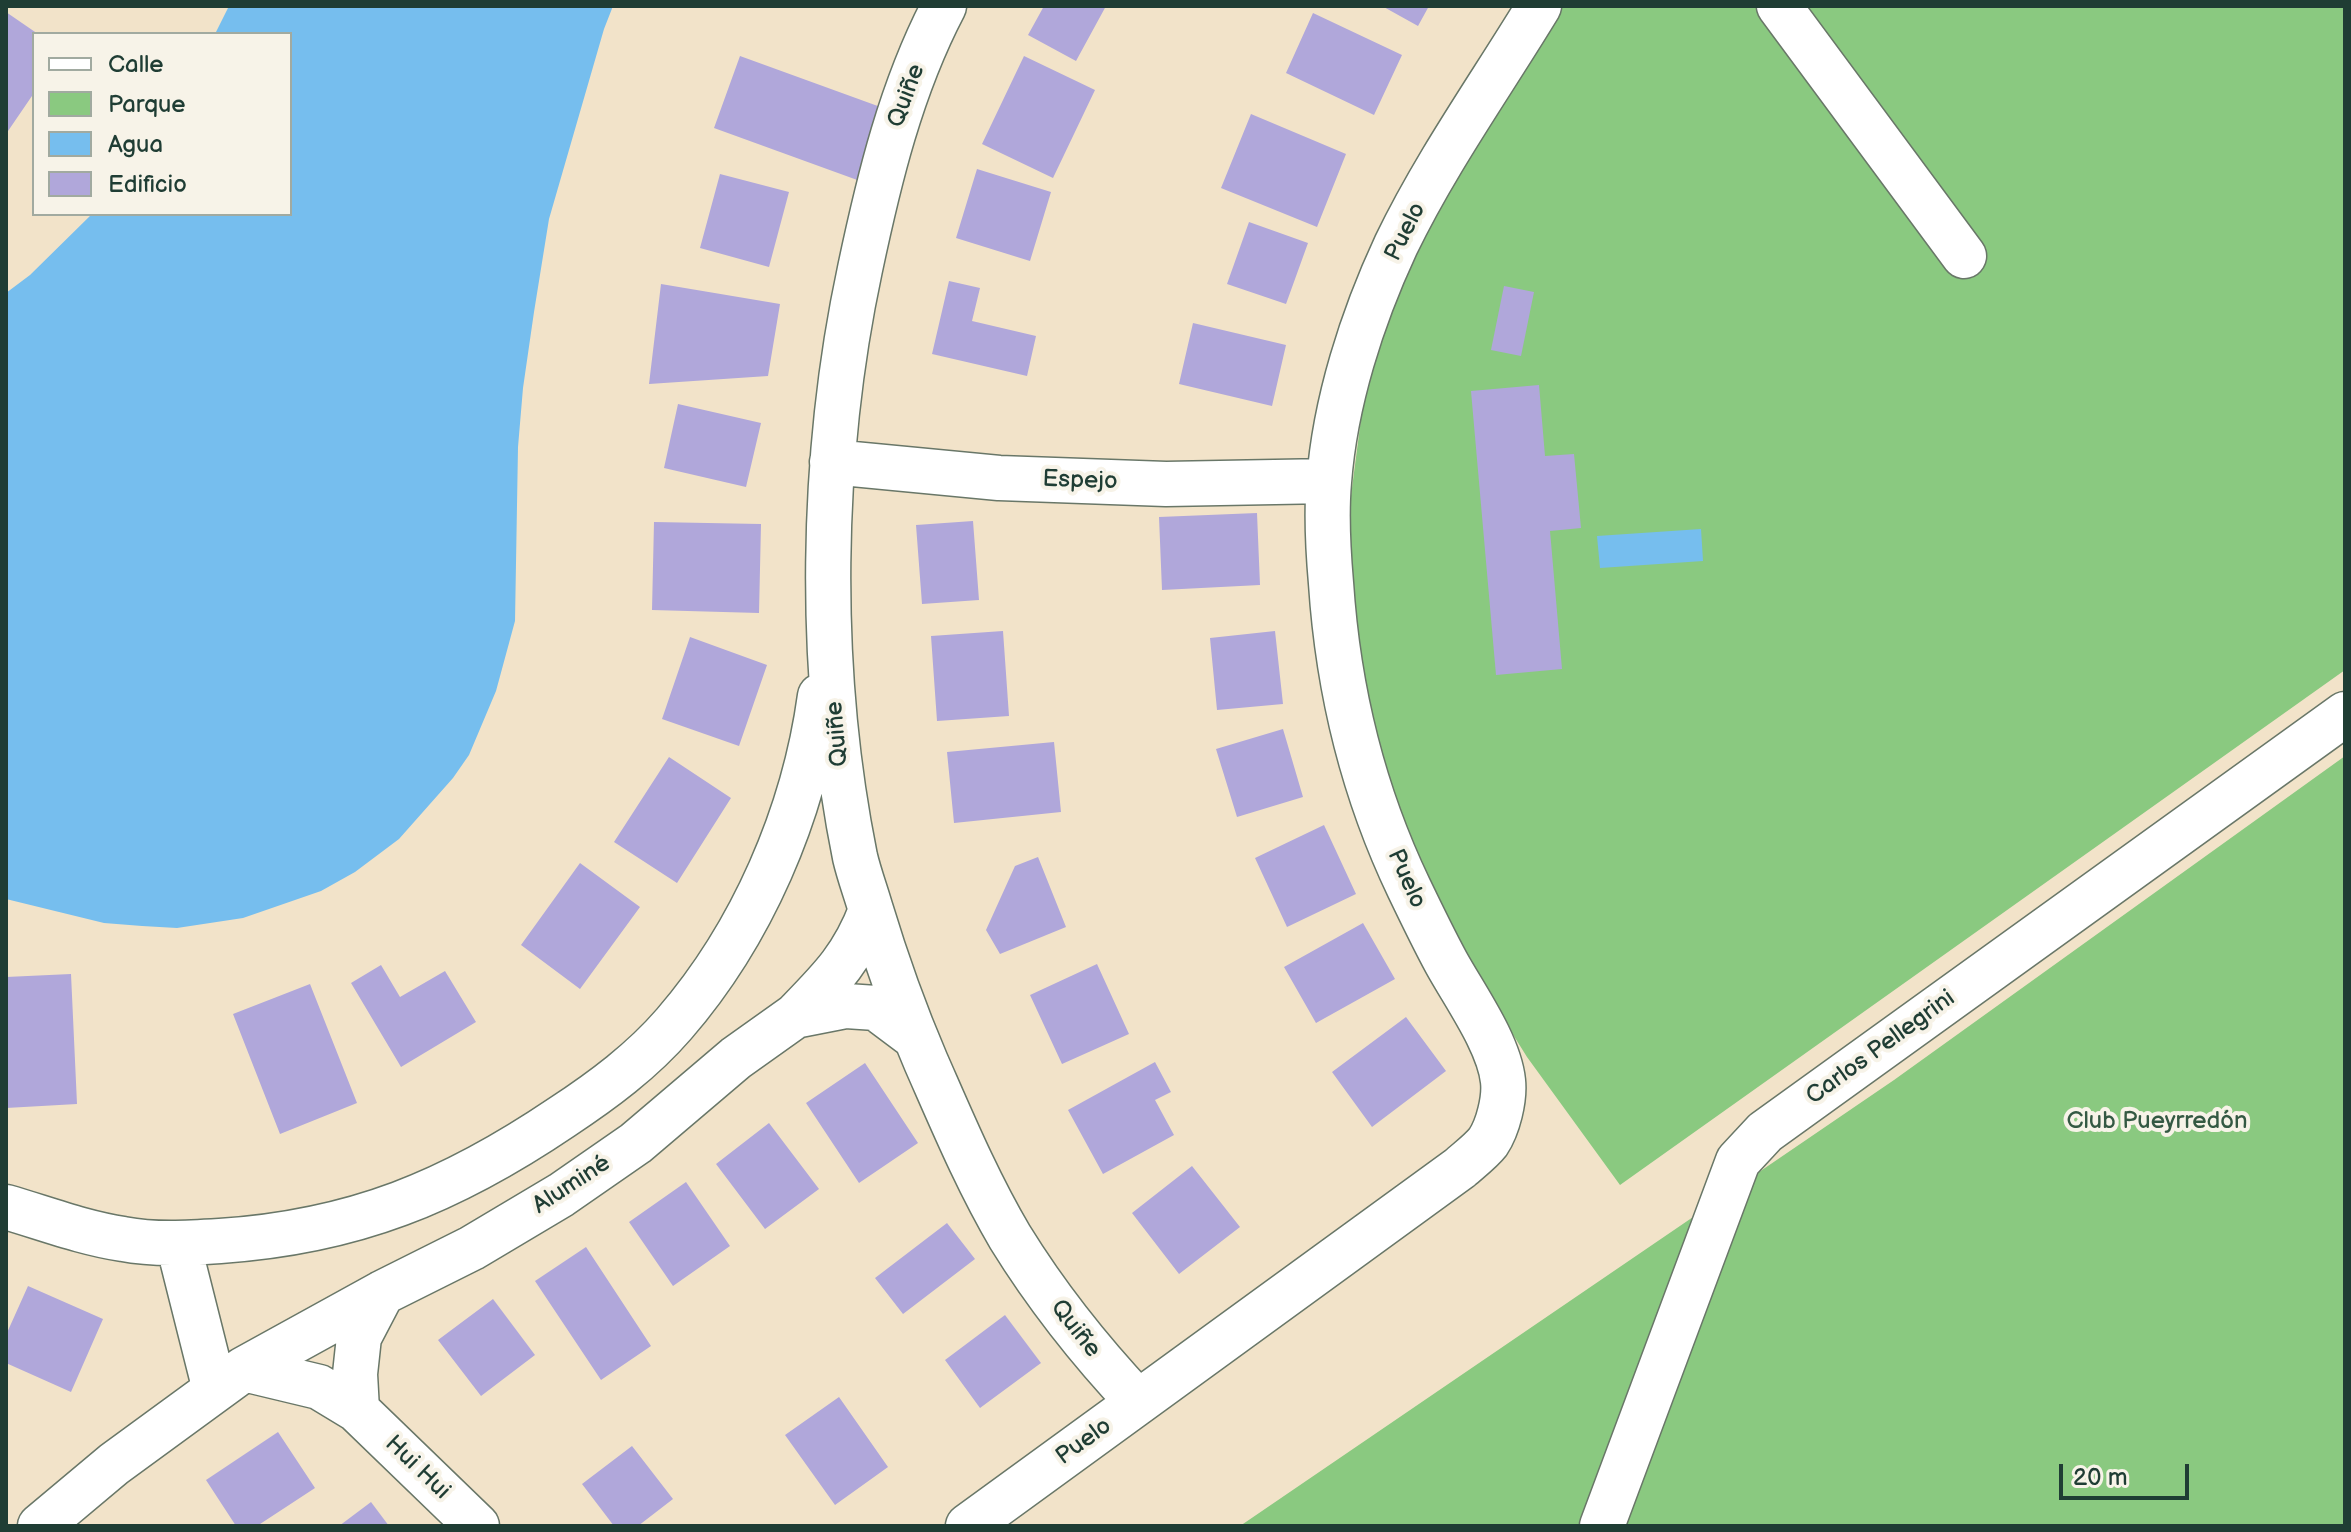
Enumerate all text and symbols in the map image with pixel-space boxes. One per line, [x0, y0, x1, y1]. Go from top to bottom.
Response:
legend [32, 32, 292, 216]
text: Calle [108, 50, 163, 79]
street label: Quiñe [882, 60, 932, 132]
text: Parque [108, 90, 186, 119]
text: Agua [108, 130, 163, 159]
text: Edificio [108, 170, 187, 199]
street label: Puelo [1379, 198, 1433, 266]
street label: Espejo [1042, 465, 1118, 497]
street label: Quiñe [821, 700, 855, 768]
street label: Puelo [1380, 845, 1432, 913]
street label: Carlos Pellegrini [1801, 984, 1961, 1112]
park label: Club Pueyrredón [2066, 1108, 2248, 1136]
street label: Aluminé [528, 1149, 616, 1221]
street label: Quiñe [1044, 1294, 1106, 1364]
street label: Puelo [1051, 1412, 1117, 1472]
street label: Hui Hui [378, 1430, 456, 1506]
scale bar [2063, 1448, 2193, 1498]
text: 20 m [2073, 1463, 2128, 1492]

